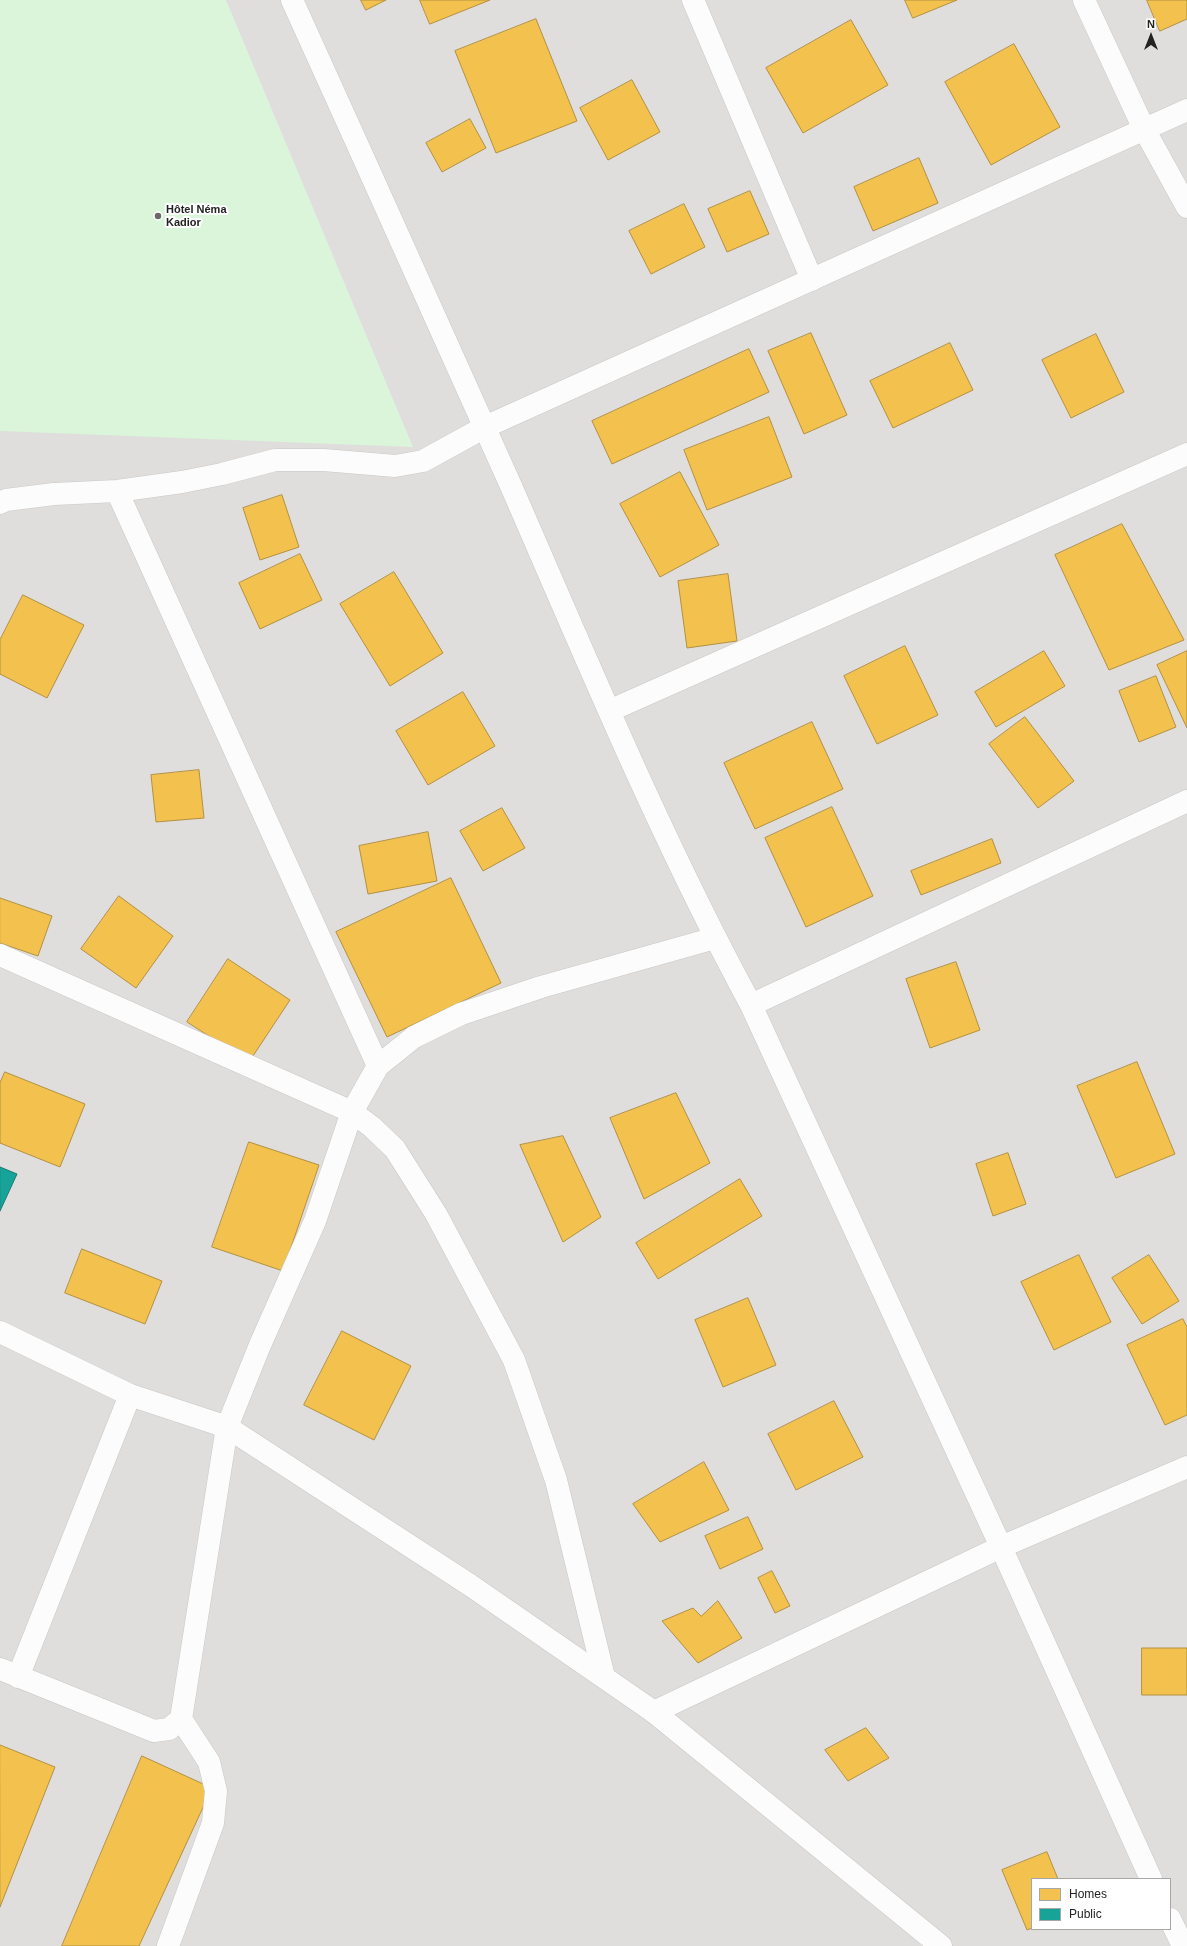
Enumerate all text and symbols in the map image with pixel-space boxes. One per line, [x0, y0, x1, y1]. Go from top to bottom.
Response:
north arrow [1131, 16, 1171, 56]
text: N [1147, 18, 1155, 30]
place label: Hôtel Néma Kadior [166, 203, 227, 229]
marker: Hôtel Néma Kadior [153, 211, 163, 221]
legend [1031, 1878, 1171, 1930]
text: Homes [1069, 1887, 1107, 1901]
text: Public [1069, 1907, 1102, 1921]

